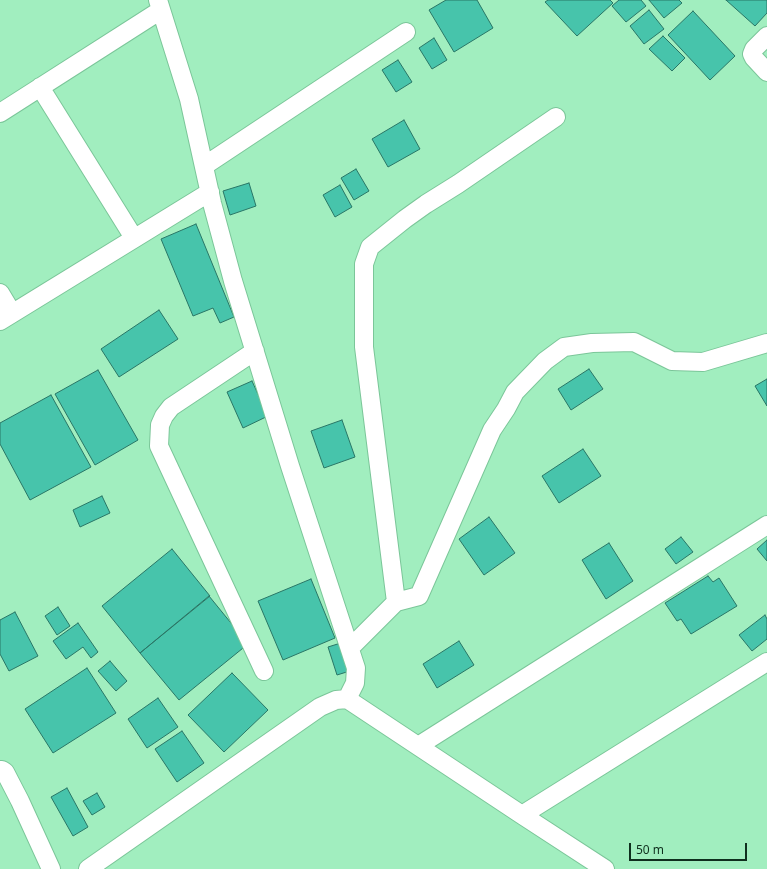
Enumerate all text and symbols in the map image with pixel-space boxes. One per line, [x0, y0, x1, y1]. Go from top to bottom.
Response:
scale bar [631, 835, 749, 861]
text: 50 m [636, 841, 664, 858]

